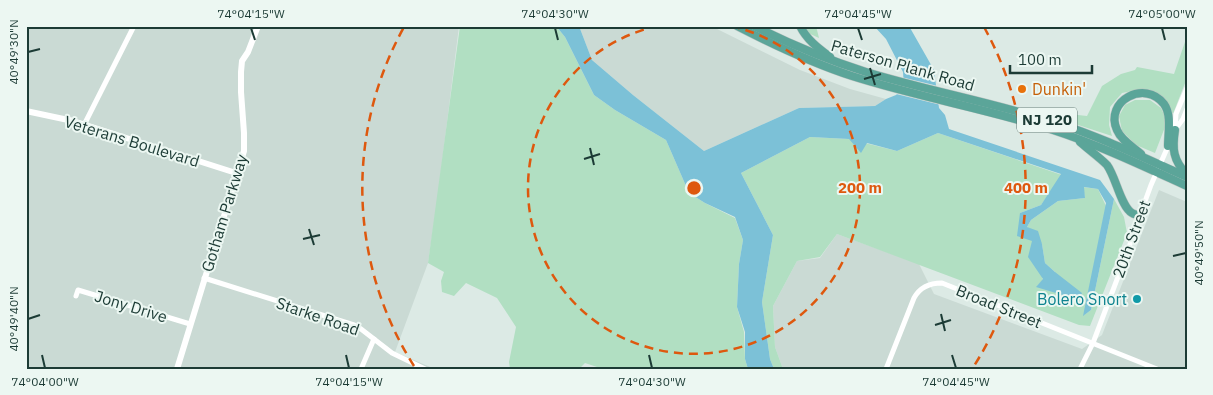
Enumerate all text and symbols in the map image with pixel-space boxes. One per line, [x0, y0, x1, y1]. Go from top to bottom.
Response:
text: 74°04'15"W [217, 6, 285, 21]
text: 74°04'30"W [521, 6, 589, 21]
text: 74°04'45"W [824, 6, 892, 21]
text: 74°05'00"W [1128, 6, 1196, 21]
text: 40°49'30"N [6, 19, 21, 85]
street label: Paterson Plank Road [829, 35, 977, 95]
scale bar [1010, 42, 1093, 74]
text: 100 m [1018, 50, 1062, 69]
place label: Dunkin' [1032, 79, 1086, 99]
marker: Dunkin' [1016, 83, 1028, 95]
road number: NJ 120 [1017, 108, 1077, 132]
street label: Veterans Boulevard [62, 111, 202, 171]
street label: Gotham Parkway [197, 152, 251, 274]
text: 200 m [838, 178, 882, 197]
text: 400 m [1004, 178, 1048, 197]
centre of rings [685, 179, 703, 197]
street label: 20th Street [1108, 197, 1154, 281]
text: 40°49'50"N [1191, 220, 1206, 286]
street label: Broad Street [953, 280, 1045, 332]
street label: Jony Drive [92, 285, 170, 327]
text: 40°49'40"N [6, 286, 21, 352]
place label: Bolero Snort [1037, 289, 1127, 309]
street label: Starke Road [274, 292, 362, 340]
marker: Bolero Snort [1131, 293, 1143, 305]
text: 74°04'00"W [11, 374, 79, 389]
text: 74°04'15"W [315, 374, 383, 389]
text: 74°04'30"W [618, 374, 686, 389]
text: 74°04'45"W [922, 374, 990, 389]

